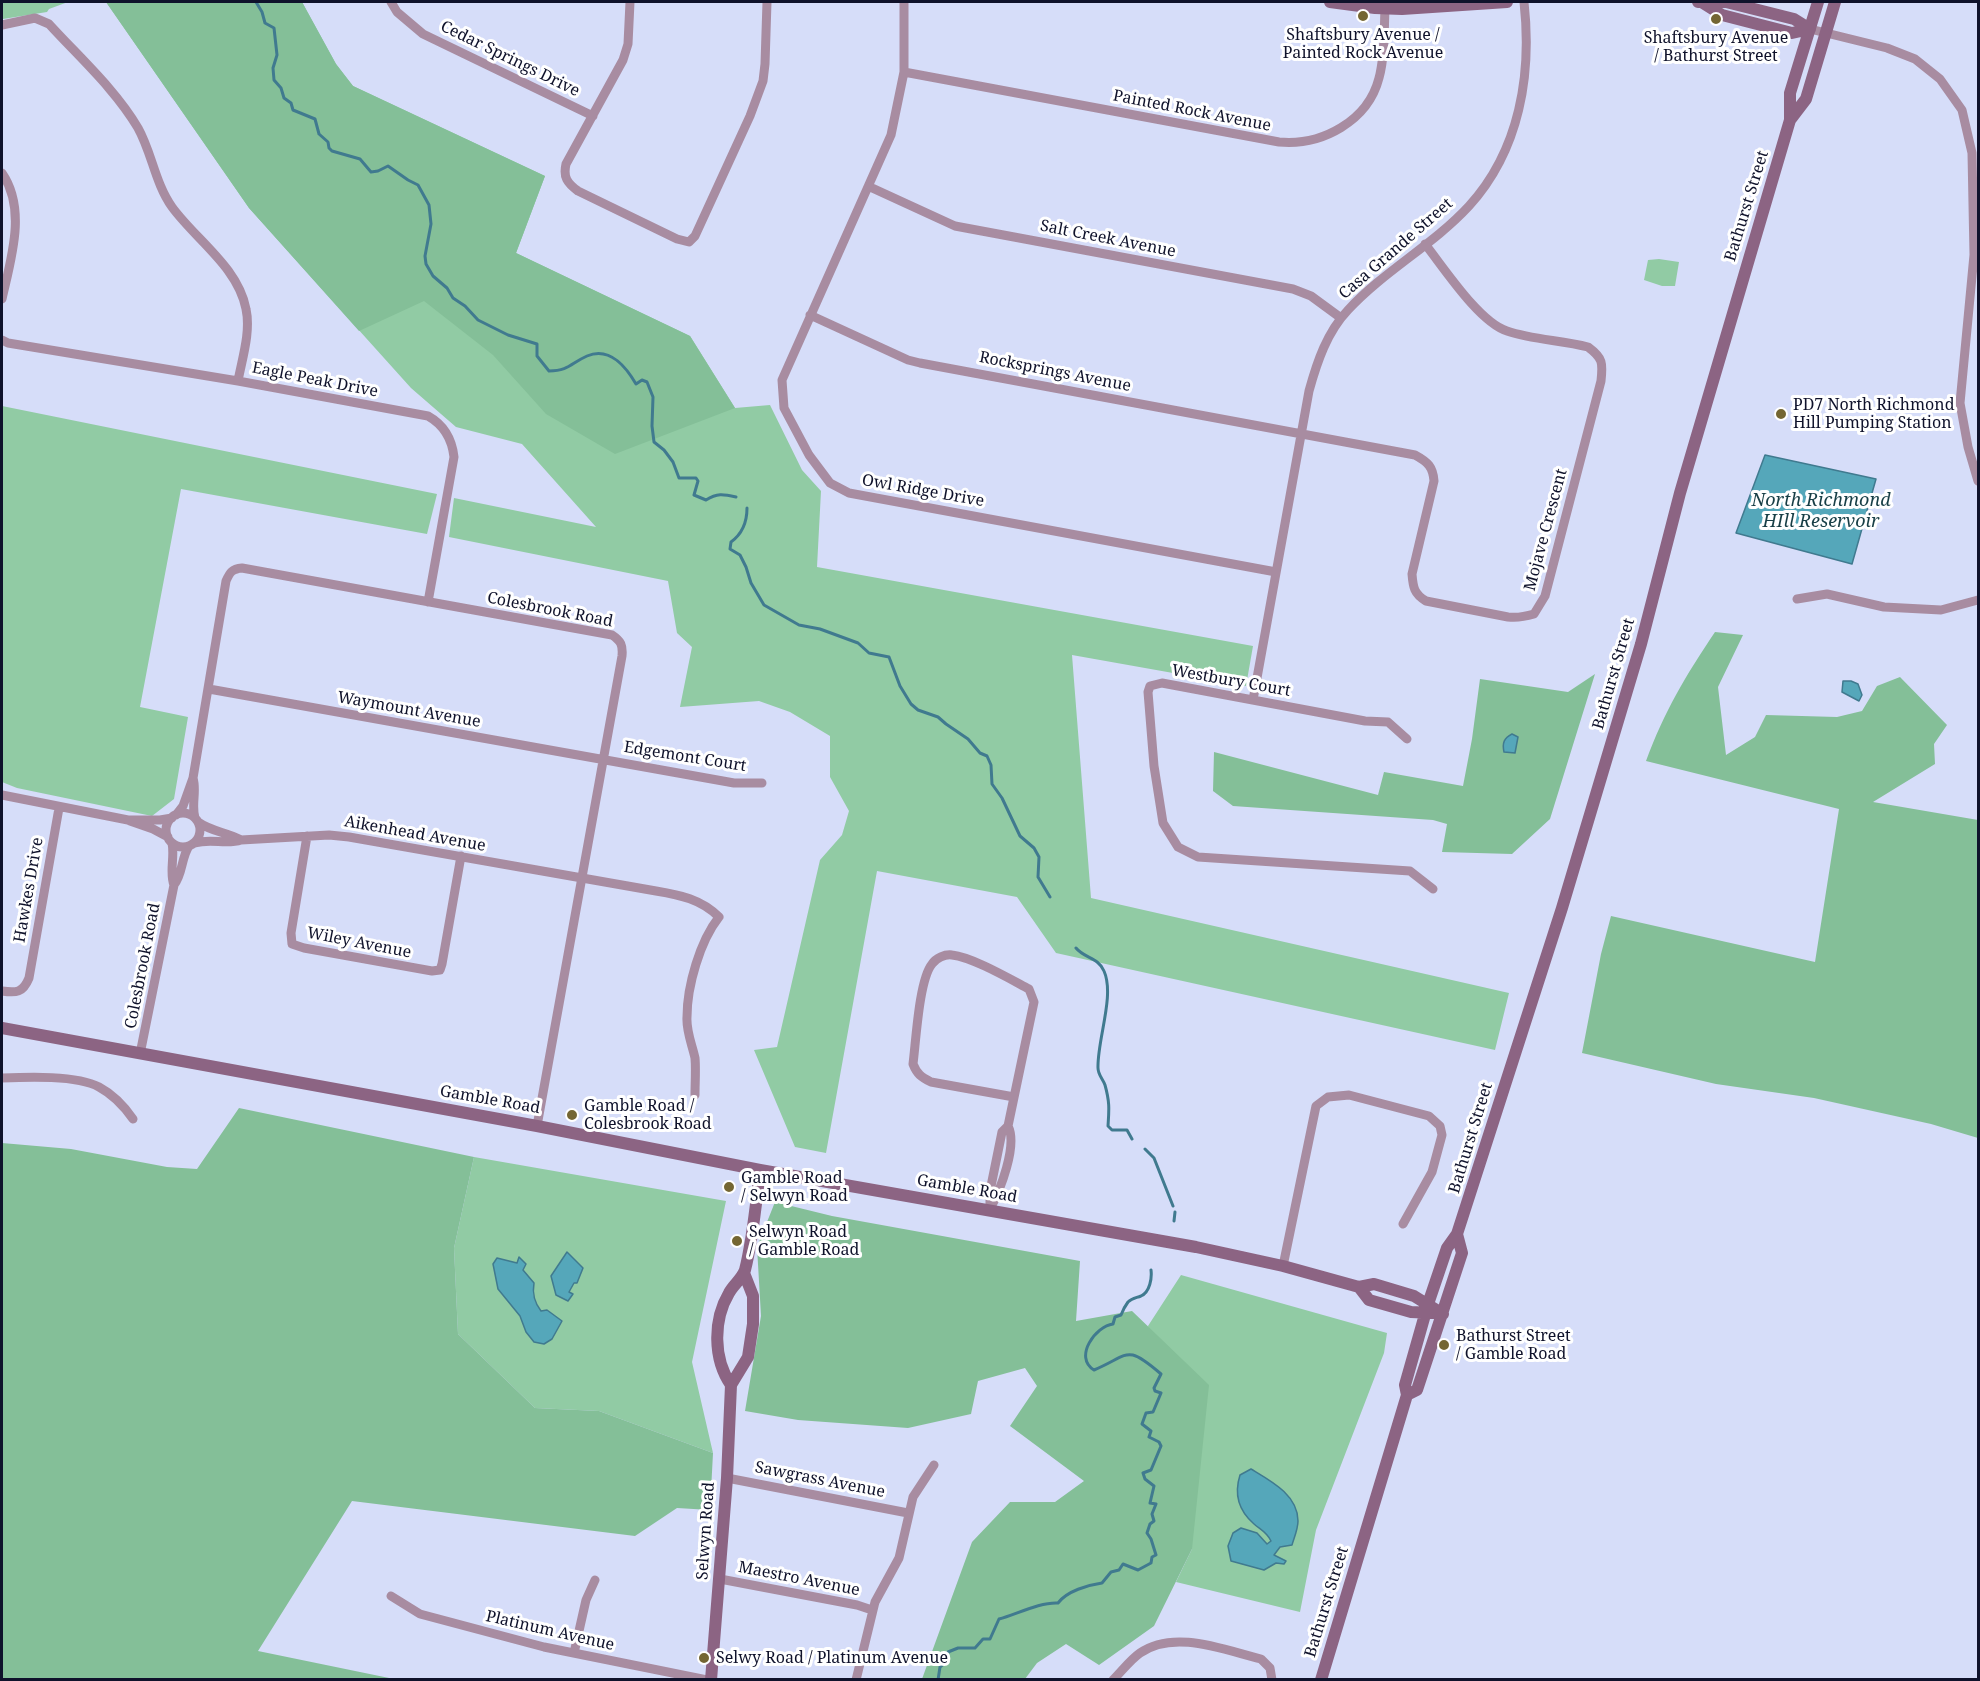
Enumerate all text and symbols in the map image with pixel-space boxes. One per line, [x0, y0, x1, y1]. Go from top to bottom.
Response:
marker: Shaftsbury Avenue / Painted Rock Avenue [1356, 9, 1370, 23]
marker: Shaftsbury Avenue / Bathurst Street [1709, 12, 1723, 26]
street label: Cedar Springs Drive [437, 17, 583, 101]
place label: Shaftsbury Avenue / Painted Rock Avenue [1283, 25, 1443, 63]
place label: Shaftsbury Avenue / Bathurst Street [1644, 28, 1788, 66]
street label: Painted Rock Avenue [1111, 86, 1273, 136]
street label: Bathurst Street [1721, 148, 1773, 264]
street label: Casa Grande Street [1335, 194, 1457, 304]
street label: Salt Creek Avenue [1039, 216, 1177, 262]
street label: Rocksprings Avenue [978, 348, 1132, 396]
street label: Eagle Peak Drive [250, 358, 380, 402]
place label: PD7 North Richmond Hill Pumping Station [1793, 395, 1954, 433]
marker: PD7 North Richmond Hill Pumping Station [1774, 407, 1788, 421]
street label: Mojave Crescent [1520, 467, 1572, 593]
street label: Owl Ridge Drive [860, 471, 986, 511]
water label: North Richmond HIll Reservoir [1751, 490, 1891, 532]
street label: Colesbrook Road [485, 588, 615, 632]
street label: Bathurst Street [1589, 616, 1639, 732]
street label: Westbury Court [1170, 661, 1292, 701]
street label: Waymount Avenue [336, 688, 482, 732]
street label: Edgemont Court [622, 738, 748, 776]
street label: Aikenhead Avenue [343, 812, 487, 856]
street label: Hawkes Drive [10, 836, 48, 944]
street label: Colesbrook Road [121, 901, 165, 1031]
street label: Wiley Avenue [305, 923, 413, 963]
street label: Bathurst Street [1445, 1080, 1497, 1196]
street label: Gamble Road [438, 1082, 542, 1118]
place label: Gamble Road / Colesbrook Road [584, 1096, 712, 1134]
marker: Gamble Road / Colesbrook Road [565, 1108, 579, 1122]
place label: Gamble Road / Selwyn Road [741, 1168, 848, 1206]
street label: Gamble Road [915, 1171, 1019, 1207]
marker: Gamble Road / Selwyn Road [722, 1180, 736, 1194]
place label: Selwyn Road / Gamble Road [749, 1222, 859, 1260]
marker: Selwyn Road / Gamble Road [730, 1234, 744, 1248]
place label: Bathurst Street / Gamble Road [1456, 1326, 1571, 1364]
marker: Bathurst Street / Gamble Road [1437, 1338, 1451, 1352]
street label: Sawgrass Avenue [753, 1458, 887, 1502]
street label: Selwyn Road [693, 1481, 719, 1581]
street label: Bathurst Street [1301, 1544, 1353, 1660]
street label: Maestro Avenue [737, 1558, 861, 1600]
street label: Platinum Avenue [484, 1607, 616, 1655]
place label: Selwy Road / Platinum Avenue [716, 1648, 948, 1668]
marker: Selwy Road / Platinum Avenue [697, 1651, 711, 1665]

